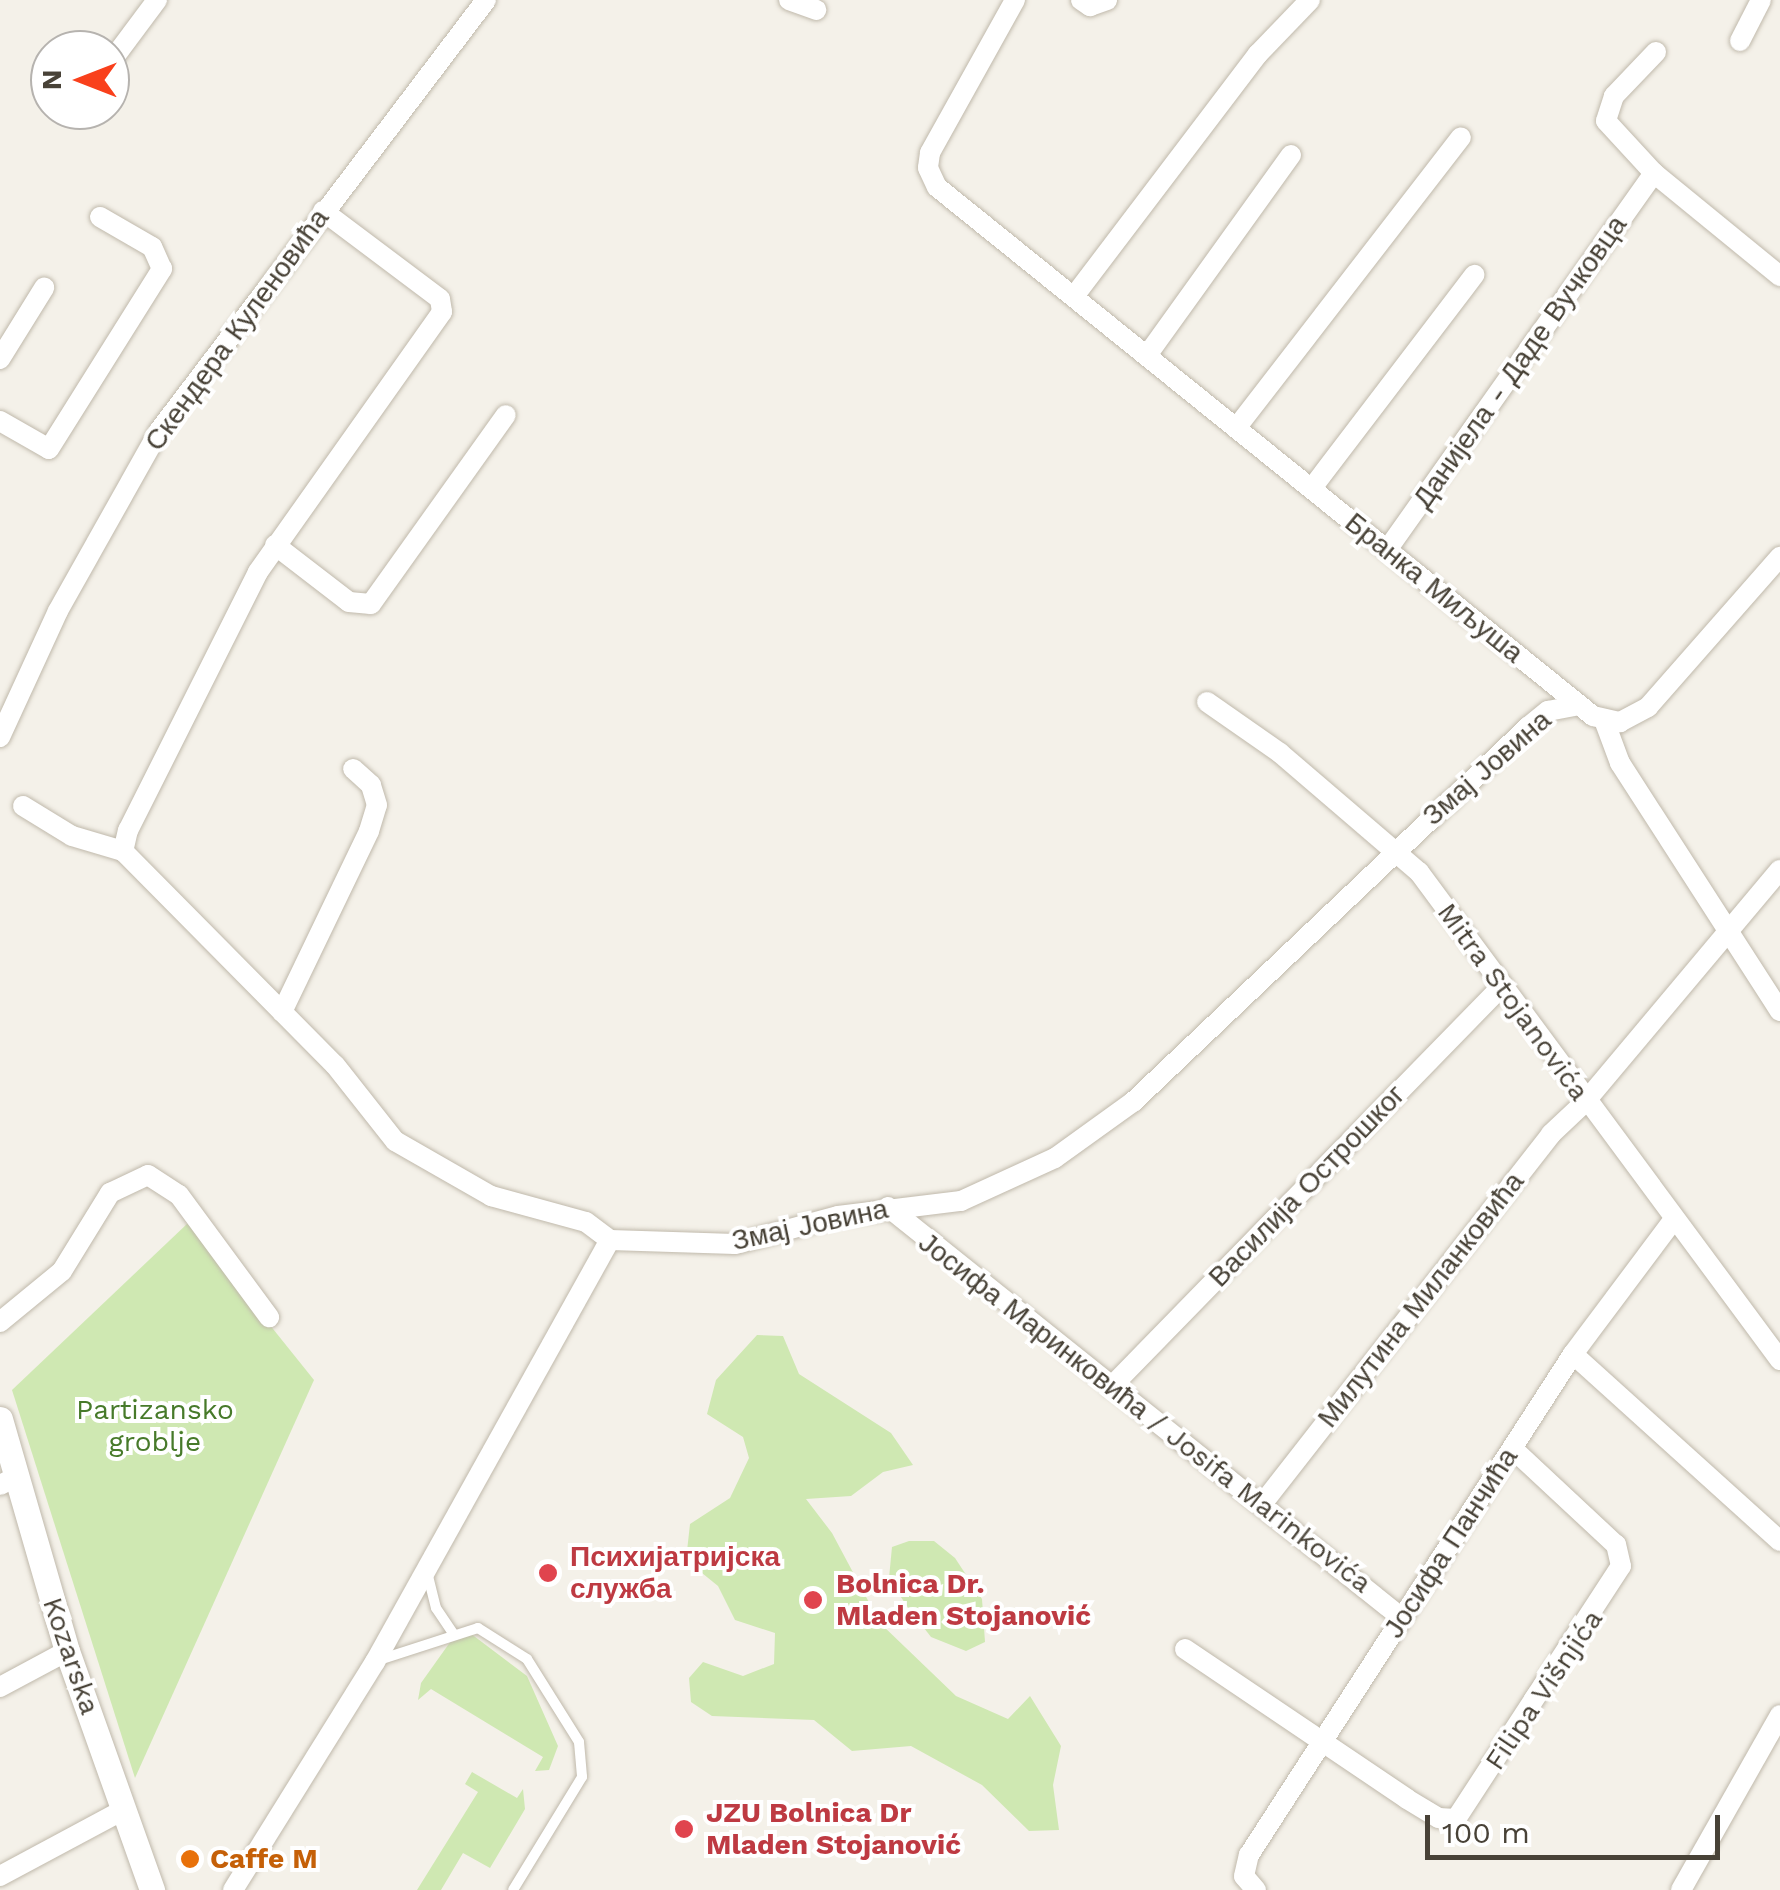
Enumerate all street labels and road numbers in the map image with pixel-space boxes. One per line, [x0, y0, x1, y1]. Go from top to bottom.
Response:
street label: Скендера Куленовића [138, 203, 336, 457]
street label: Данијела - Даде Вучковца [1406, 209, 1634, 515]
street label: Бранка Миљуша [1338, 506, 1530, 670]
street label: Змај Јовина [1416, 703, 1558, 833]
street label: Mitra Stojanovića [1430, 896, 1596, 1108]
street label: Василија Острошког [1202, 1078, 1412, 1294]
street label: Милутина Миланковића [1311, 1166, 1531, 1434]
street label: Змај Јовина [729, 1192, 891, 1258]
street label: Јосифа Маринковића / Josifa Marinkovića [912, 1226, 1378, 1600]
street label: Јосифа Панчића [1377, 1442, 1525, 1644]
street label: Kozarska [35, 1593, 107, 1719]
street label: Filipa Višnjića [1478, 1603, 1610, 1777]

